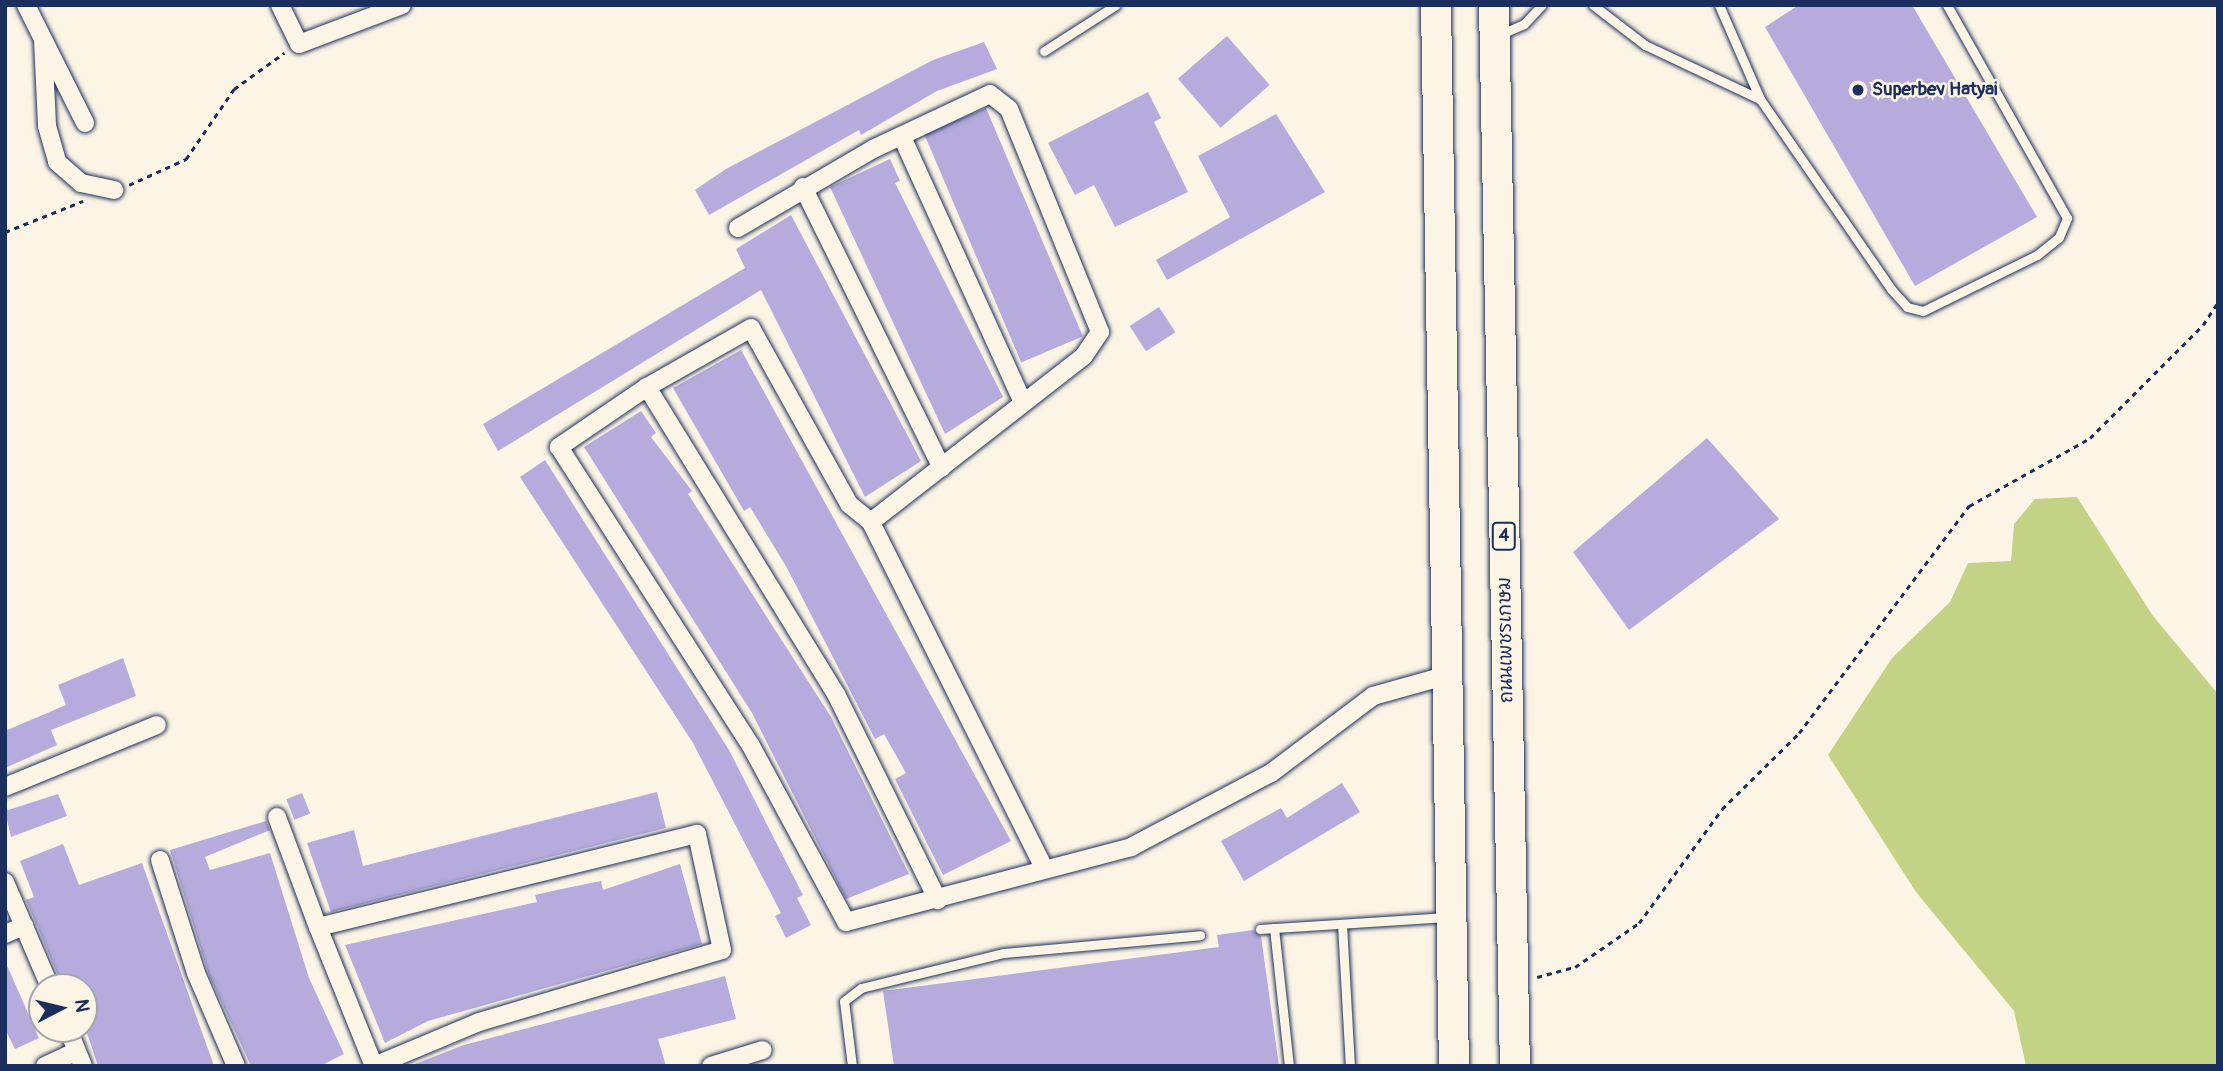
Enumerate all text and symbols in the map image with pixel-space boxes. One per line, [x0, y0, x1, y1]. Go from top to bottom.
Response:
place label: Superbev Hatyai [1872, 79, 1997, 101]
marker: Superbev Hatyai [1850, 82, 1866, 98]
road number: 4 [1492, 522, 1516, 550]
street label: ถนนเพชรเกษม [1493, 577, 1519, 703]
north arrow [28, 973, 98, 1043]
text: N [69, 998, 95, 1014]

